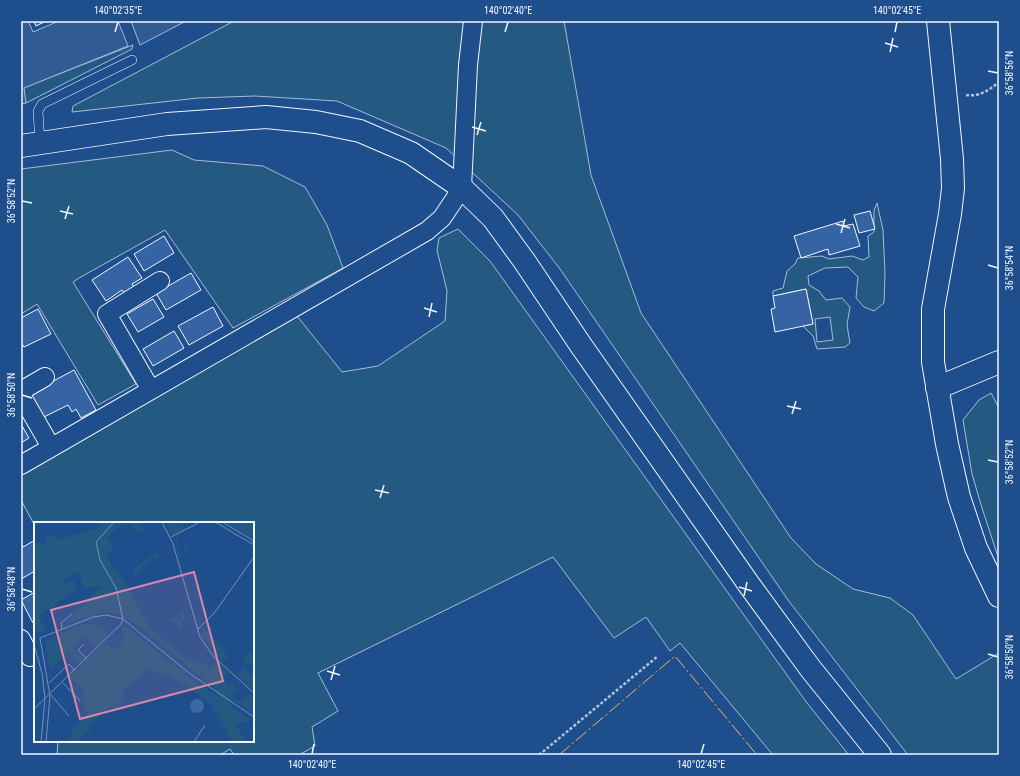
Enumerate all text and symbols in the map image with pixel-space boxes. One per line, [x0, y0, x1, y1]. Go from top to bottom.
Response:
text: 140°02'35"E [94, 5, 142, 16]
text: 140°02'40"E [484, 5, 532, 16]
text: 140°02'45"E [873, 5, 921, 16]
text: 36°58'56"N [1004, 51, 1015, 95]
text: 36°58'52"N [6, 179, 17, 223]
text: 36°58'54"N [1004, 246, 1015, 290]
text: 36°58'50"N [6, 373, 17, 417]
text: 36°58'52"N [1004, 440, 1015, 484]
inset map [34, 522, 254, 742]
text: 36°58'48"N [6, 567, 17, 611]
text: 36°58'50"N [1004, 635, 1015, 679]
text: 140°02'40"E [288, 759, 336, 770]
text: 140°02'45"E [677, 759, 725, 770]

